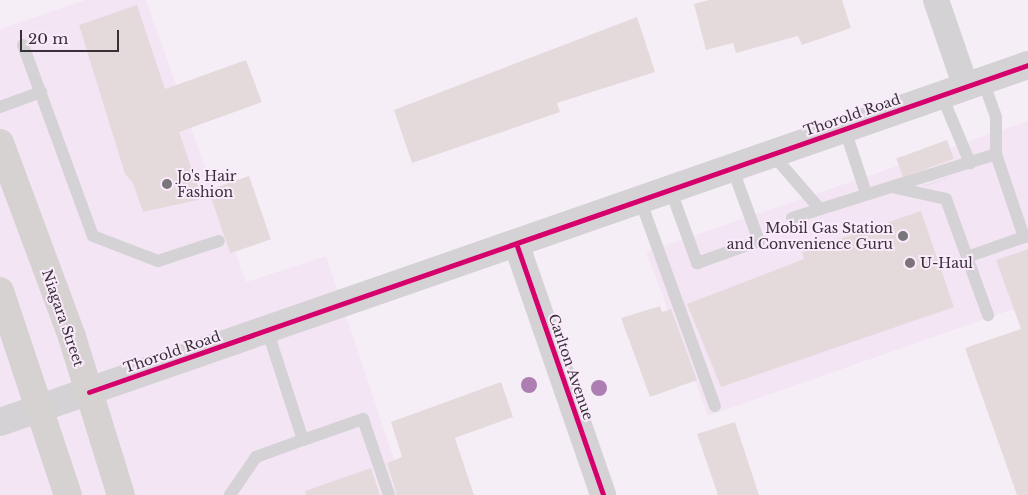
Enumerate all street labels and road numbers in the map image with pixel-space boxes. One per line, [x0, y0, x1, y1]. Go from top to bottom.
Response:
street label: Thorold Road [802, 91, 902, 139]
street label: Niagara Street [39, 267, 87, 369]
street label: Carlton Avenue [545, 311, 597, 423]
street label: Thorold Road [122, 328, 222, 376]

